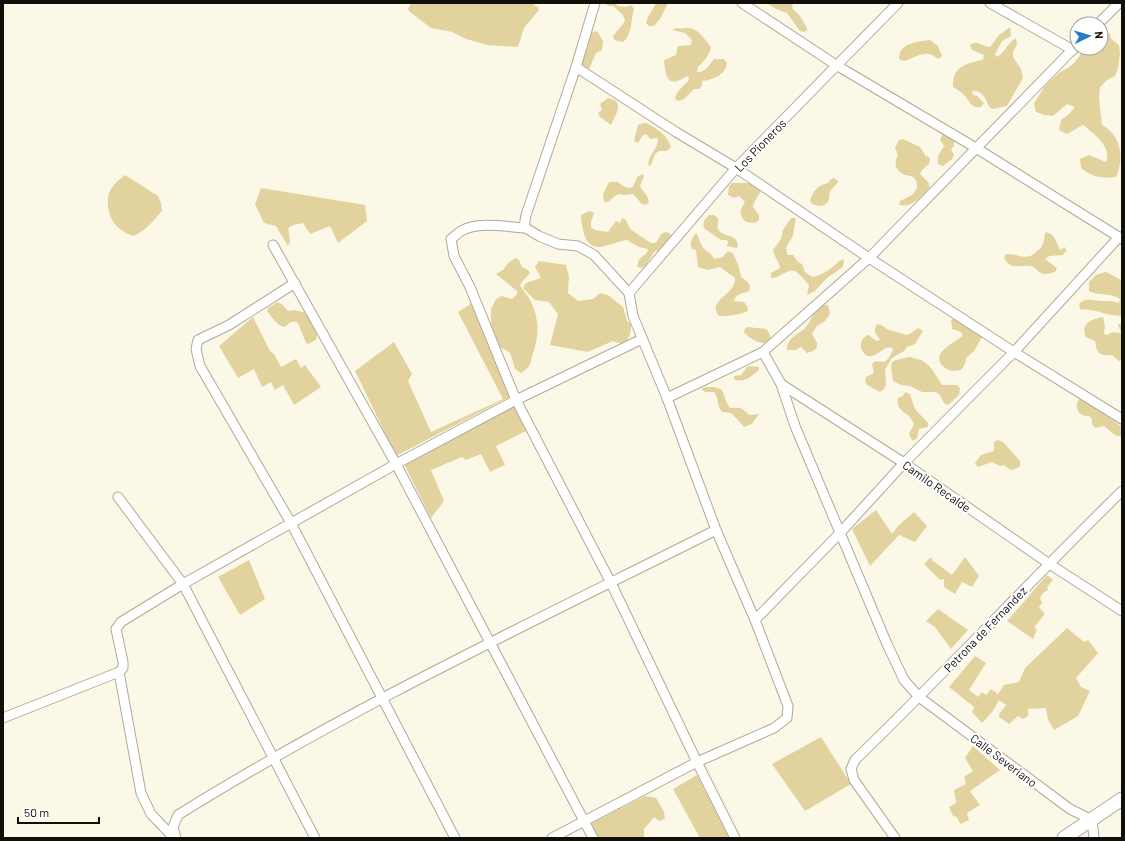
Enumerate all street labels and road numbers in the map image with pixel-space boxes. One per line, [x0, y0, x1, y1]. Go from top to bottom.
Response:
street label: Los Pioneros [731, 116, 789, 174]
street label: Camilo Recalde [900, 457, 974, 515]
street label: Petrona de Fernandez [941, 583, 1029, 675]
street label: Calle Severiano [968, 731, 1040, 789]

